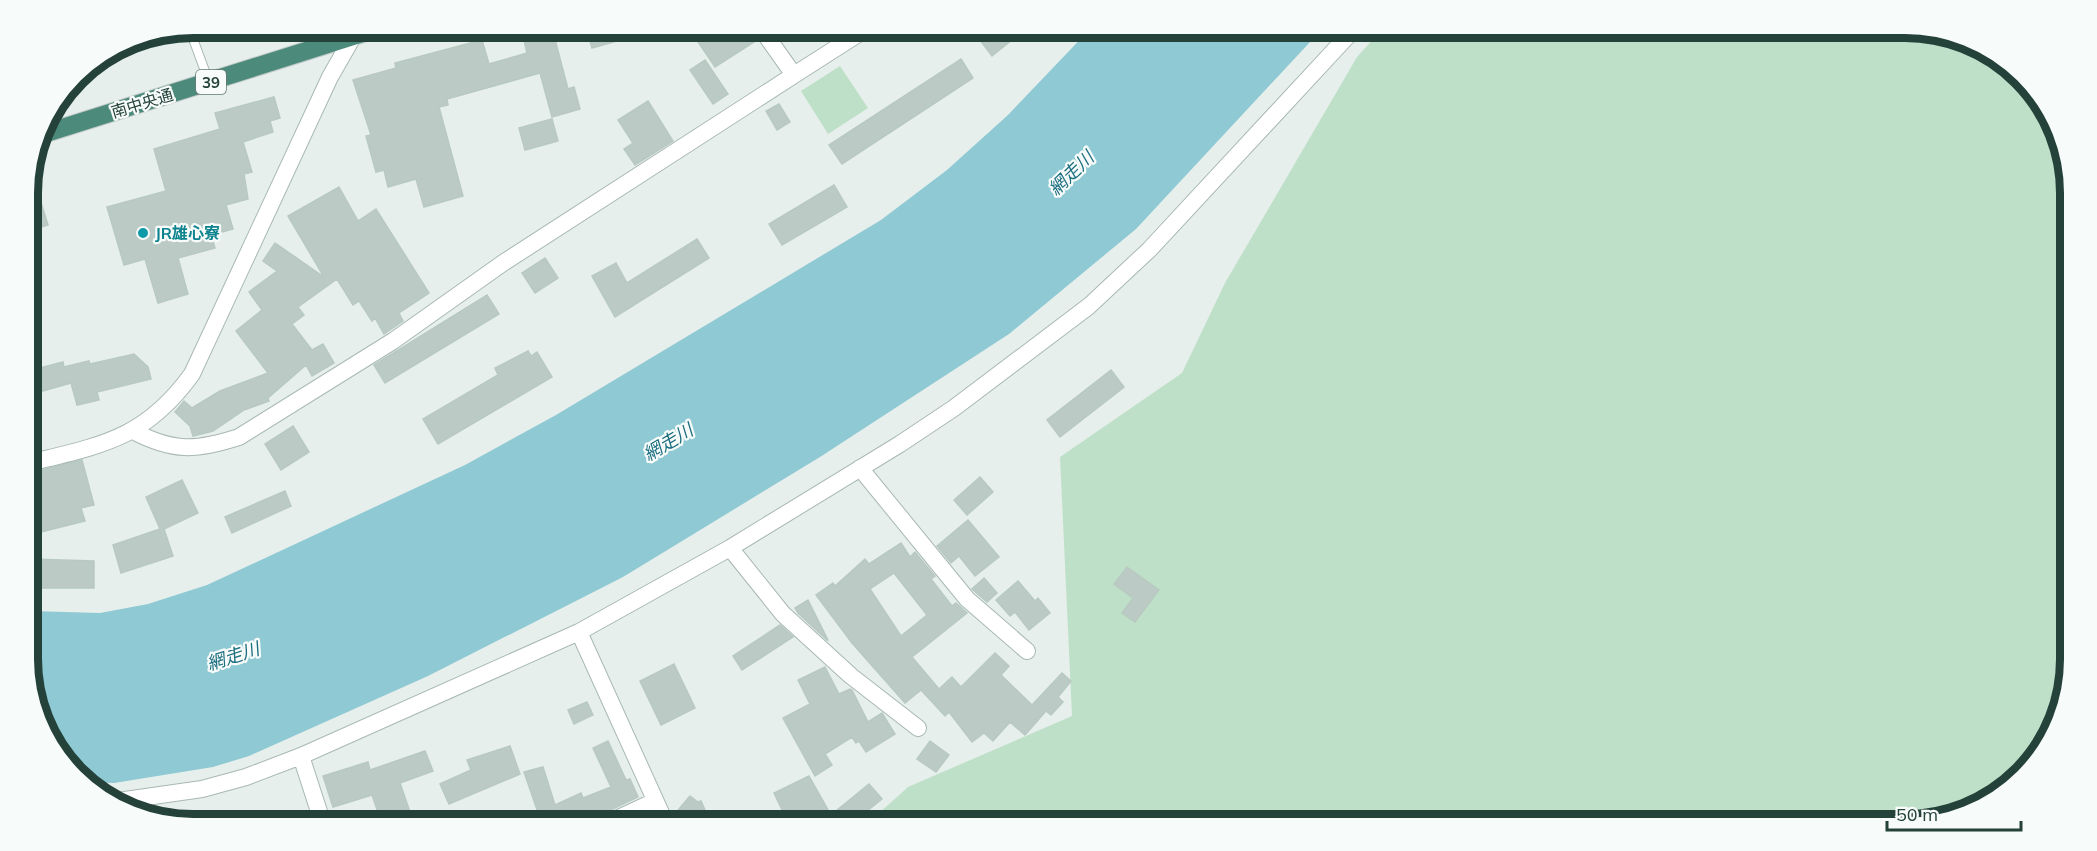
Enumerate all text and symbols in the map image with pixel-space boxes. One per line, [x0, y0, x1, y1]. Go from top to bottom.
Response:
road number: 39 [196, 70, 226, 94]
street label: 南中央通 [108, 84, 176, 122]
water label: 網走川 [1044, 145, 1100, 200]
place label: JR雄心寮 [155, 223, 220, 243]
marker: JR雄心寮 [136, 226, 150, 240]
water label: 網走川 [639, 417, 699, 466]
water label: 網走川 [204, 636, 264, 675]
scale bar [1887, 794, 2020, 832]
text: 50 m [1896, 803, 1938, 826]

